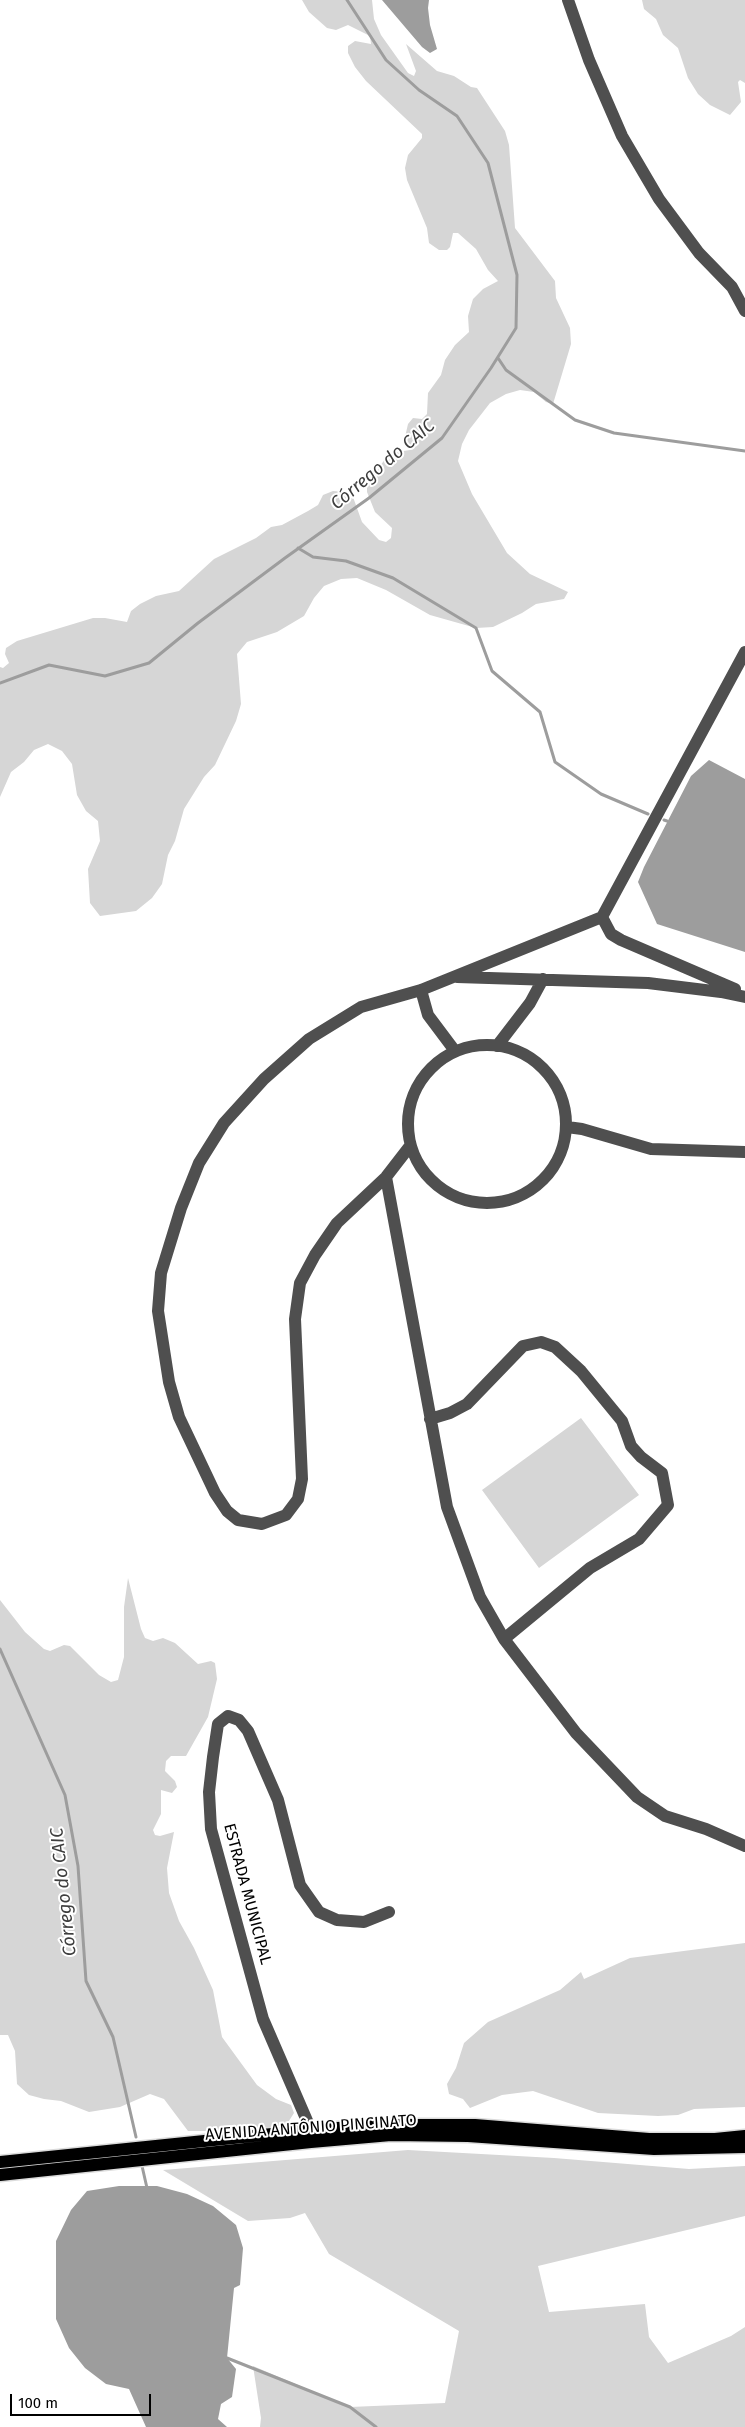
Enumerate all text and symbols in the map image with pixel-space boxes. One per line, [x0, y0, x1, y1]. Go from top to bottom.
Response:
water label: Córrego do CAIC [327, 415, 439, 515]
street label: ESTRADA MUNICIPAL [219, 1821, 275, 1967]
water label: Córrego do CAIC [47, 1827, 81, 1957]
street label: AVENIDA ANTÔNIO PINCINATO [205, 2111, 417, 2145]
scale bar [12, 2384, 154, 2416]
text: 100 m [18, 2394, 58, 2412]

